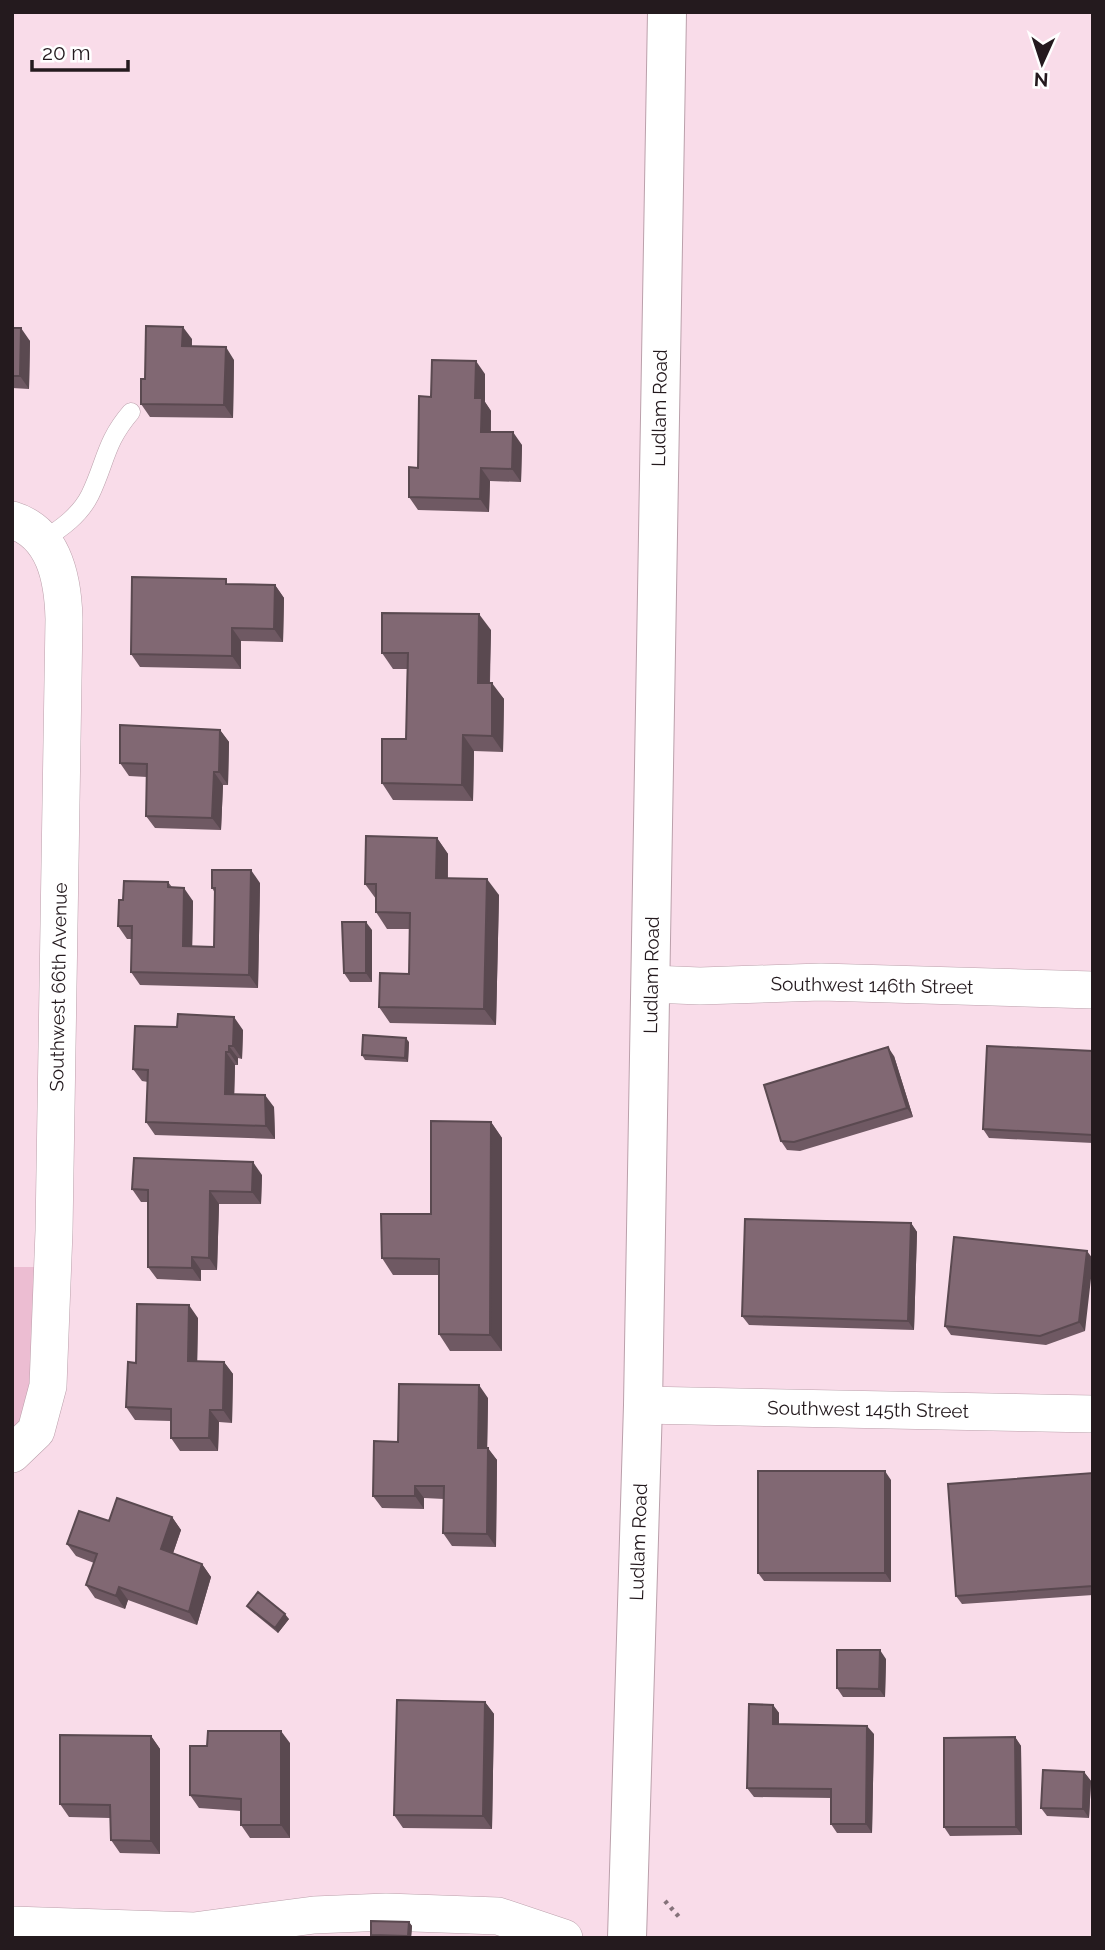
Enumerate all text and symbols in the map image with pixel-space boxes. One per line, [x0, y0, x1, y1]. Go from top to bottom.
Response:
scale bar [32, 28, 128, 72]
north arrow [1007, 28, 1077, 98]
text: 20 m [42, 40, 90, 65]
text: N [1033, 69, 1049, 91]
street label: Ludlam Road [647, 349, 671, 467]
street label: Southwest 66th Avenue [45, 882, 71, 1092]
street label: Ludlam Road [639, 916, 663, 1034]
street label: Southwest 146th Street [770, 972, 974, 998]
street label: Southwest 145th Street [767, 1396, 970, 1422]
street label: Ludlam Road [625, 1483, 651, 1601]

